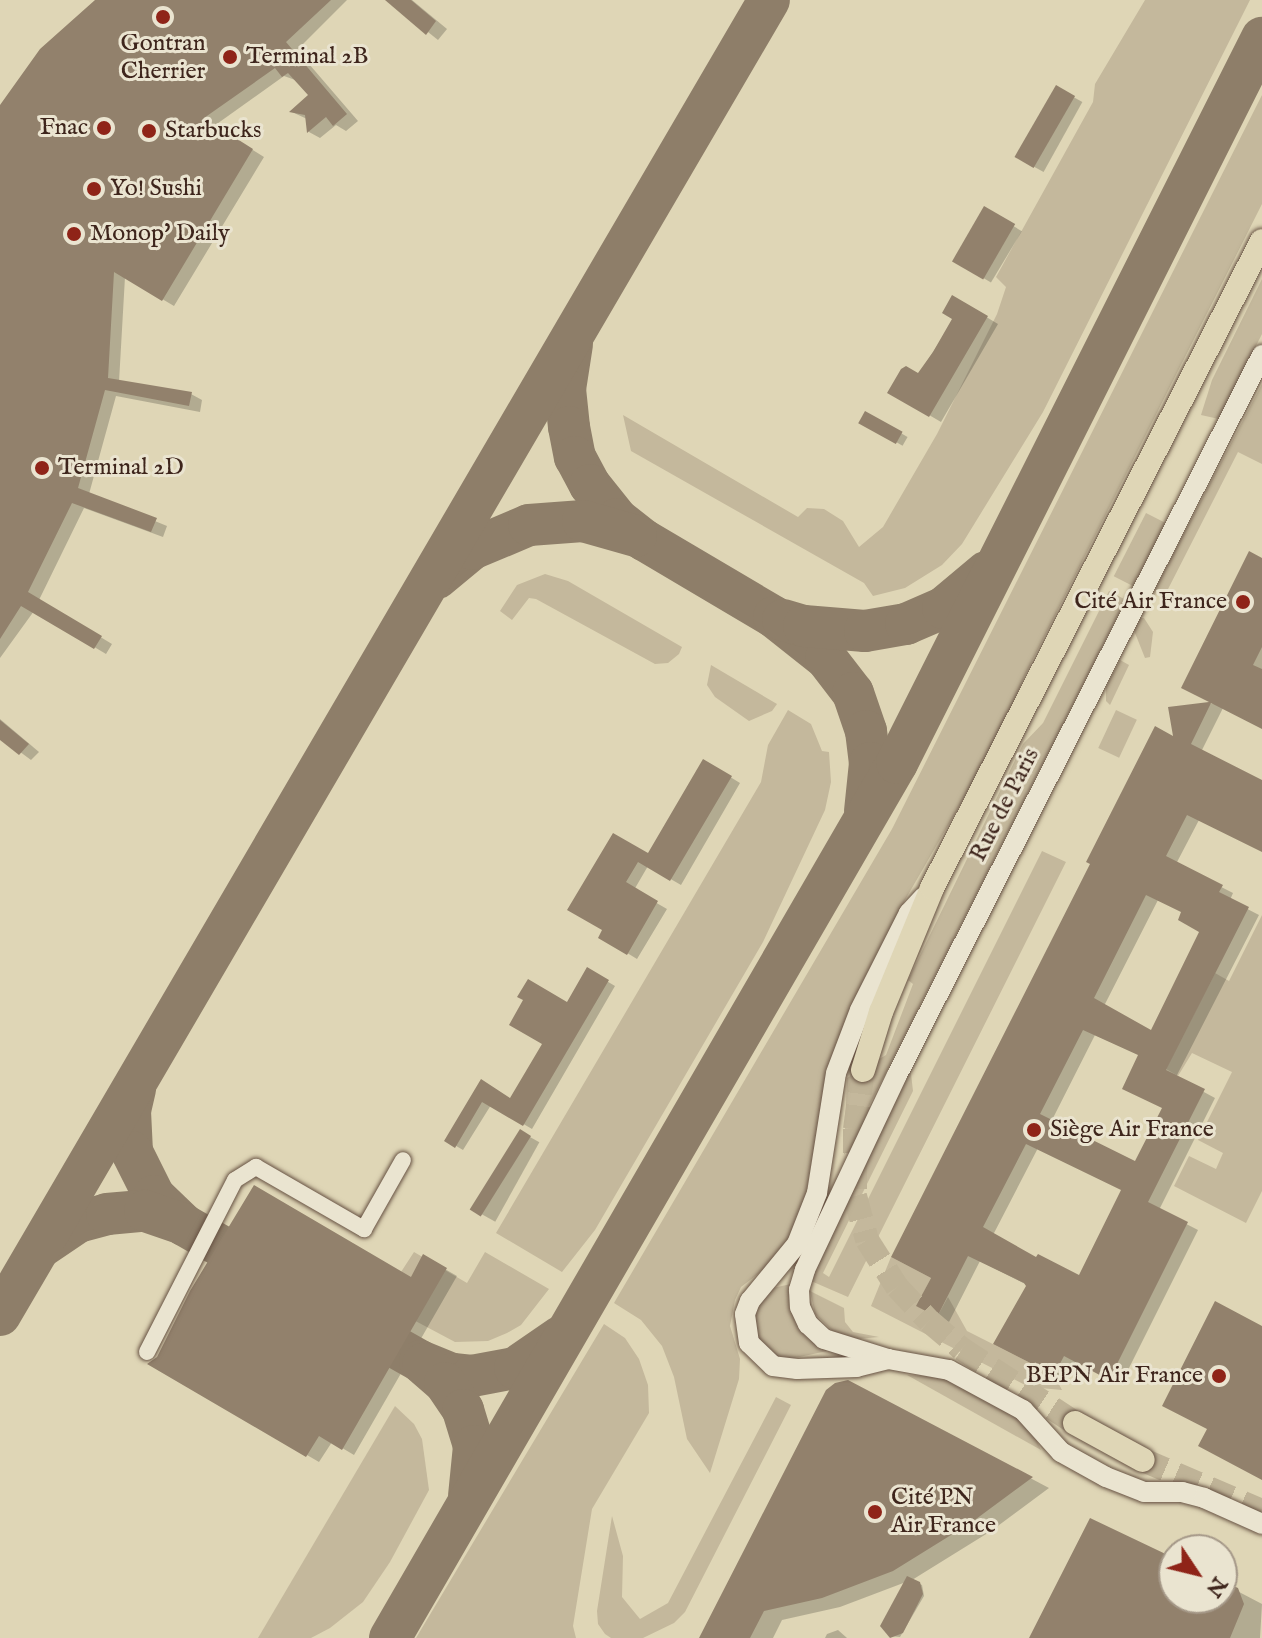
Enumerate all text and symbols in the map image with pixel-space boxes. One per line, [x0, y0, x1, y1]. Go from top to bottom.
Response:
marker: Gontran Cherrier [154, 8, 172, 26]
place label: Gontran Cherrier [121, 30, 205, 86]
place label: Terminal 2B [246, 43, 368, 71]
marker: Terminal 2B [221, 48, 239, 66]
place label: Fnac [40, 114, 88, 142]
place label: Starbucks [165, 117, 261, 145]
marker: Fnac [95, 119, 113, 137]
marker: Starbucks [140, 122, 158, 140]
place label: Yo! Sushi [110, 175, 202, 203]
marker: Yo! Sushi [85, 180, 103, 198]
place label: Monop' Daily [90, 220, 230, 248]
marker: Monop' Daily [65, 225, 83, 243]
place label: Terminal 2D [58, 454, 184, 482]
marker: Terminal 2D [33, 459, 51, 477]
place label: Cité Air France [1074, 588, 1227, 616]
marker: Cité Air France [1234, 593, 1252, 611]
street label: Rue de Paris [964, 743, 1046, 867]
place label: Siège Air France [1050, 1116, 1214, 1144]
marker: Siège Air France [1025, 1121, 1043, 1139]
place label: BEPN Air France [1026, 1362, 1203, 1390]
marker: BEPN Air France [1210, 1367, 1228, 1385]
place label: Cité PN Air France [891, 1484, 996, 1540]
marker: Cité PN Air France [866, 1503, 884, 1521]
north arrow [1158, 1534, 1238, 1614]
text: N [1199, 1571, 1233, 1602]

